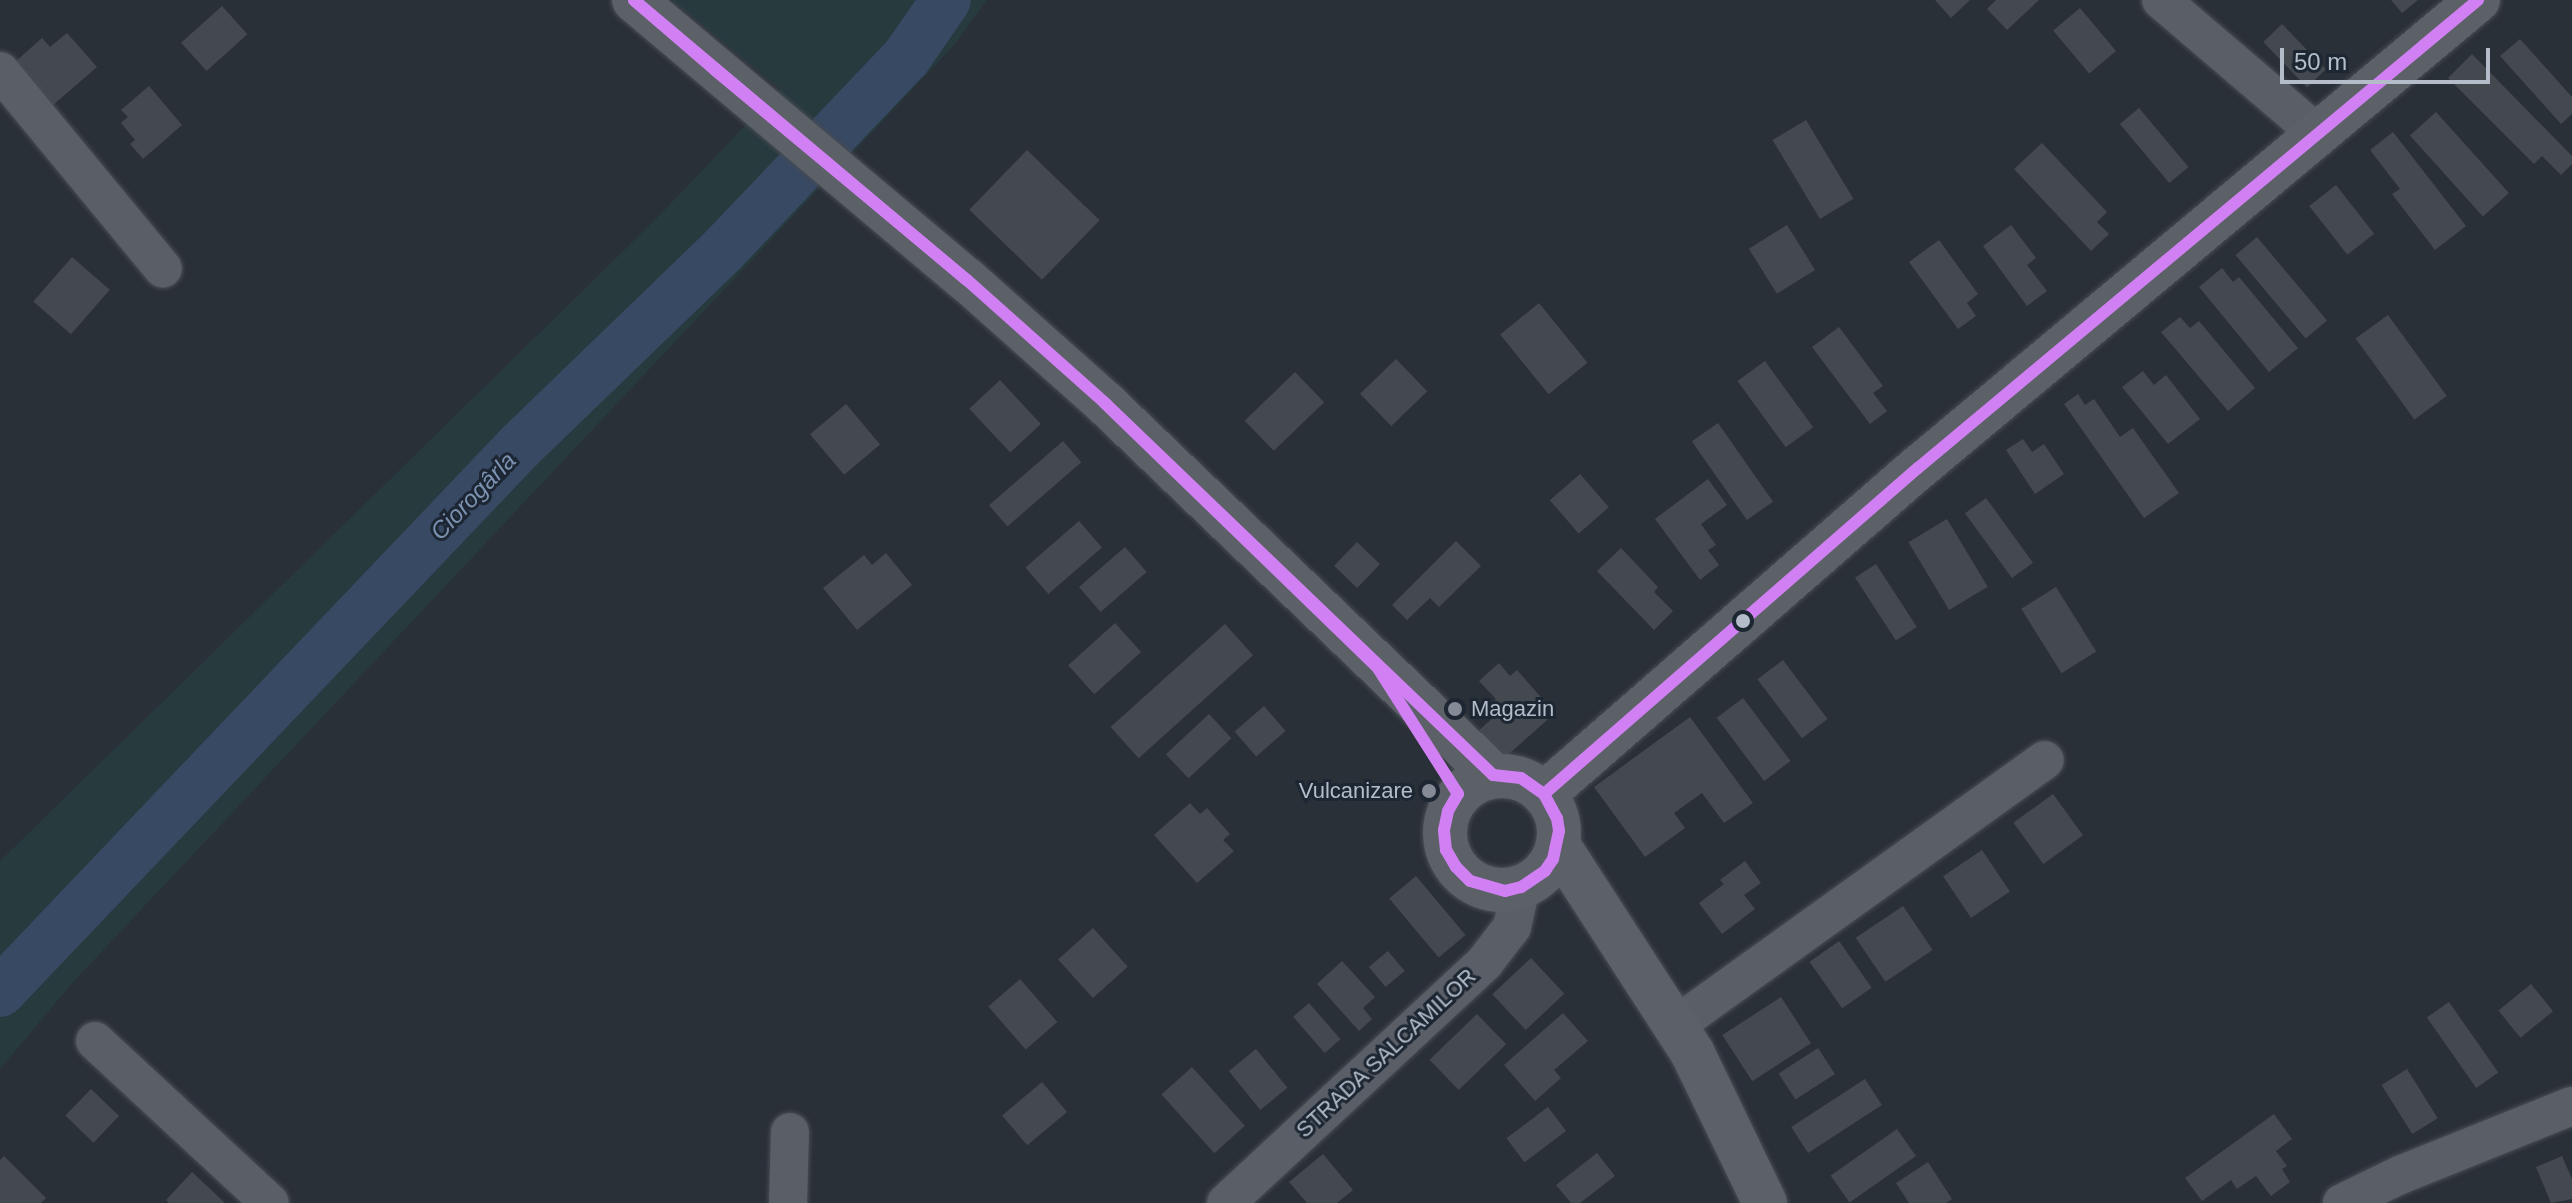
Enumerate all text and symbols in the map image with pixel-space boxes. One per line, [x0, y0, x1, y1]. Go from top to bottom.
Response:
scale bar [2284, 32, 2494, 82]
text: 50 m [2294, 48, 2347, 75]
water label: Ciorogârla [424, 446, 522, 546]
unlabelled marker [1735, 613, 1751, 629]
place label: Magazin [1471, 696, 1554, 722]
marker: Magazin [1446, 700, 1464, 718]
place label: Vulcanizare [1299, 778, 1413, 804]
marker: Vulcanizare [1420, 782, 1438, 800]
street label: STRADA SALCAMILOR [1290, 962, 1482, 1144]

